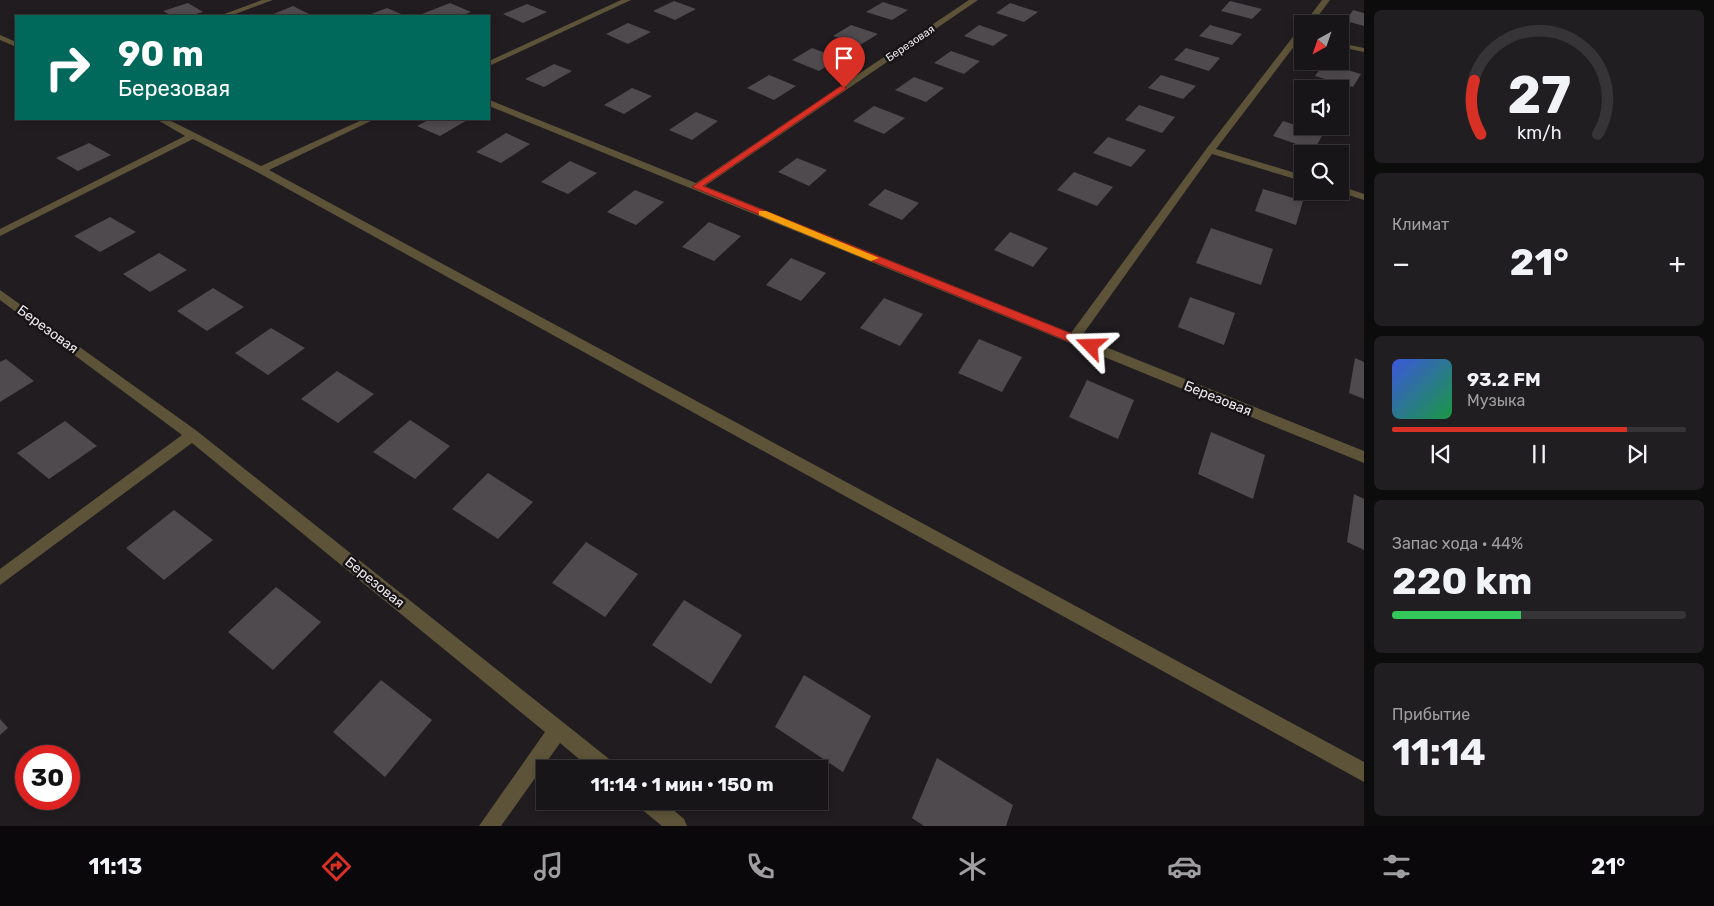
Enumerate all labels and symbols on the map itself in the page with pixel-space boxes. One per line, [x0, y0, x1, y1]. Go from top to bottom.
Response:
north arrow [1294, 15, 1349, 70]
street label: Березовая [883, 22, 937, 64]
pin [823, 37, 865, 88]
street label: Березовая [14, 302, 82, 357]
position arrow [1064, 319, 1116, 371]
street label: Березовая [1182, 377, 1254, 420]
street label: Березовая [342, 553, 408, 611]
speed limit sign: 30 [15, 745, 80, 810]

